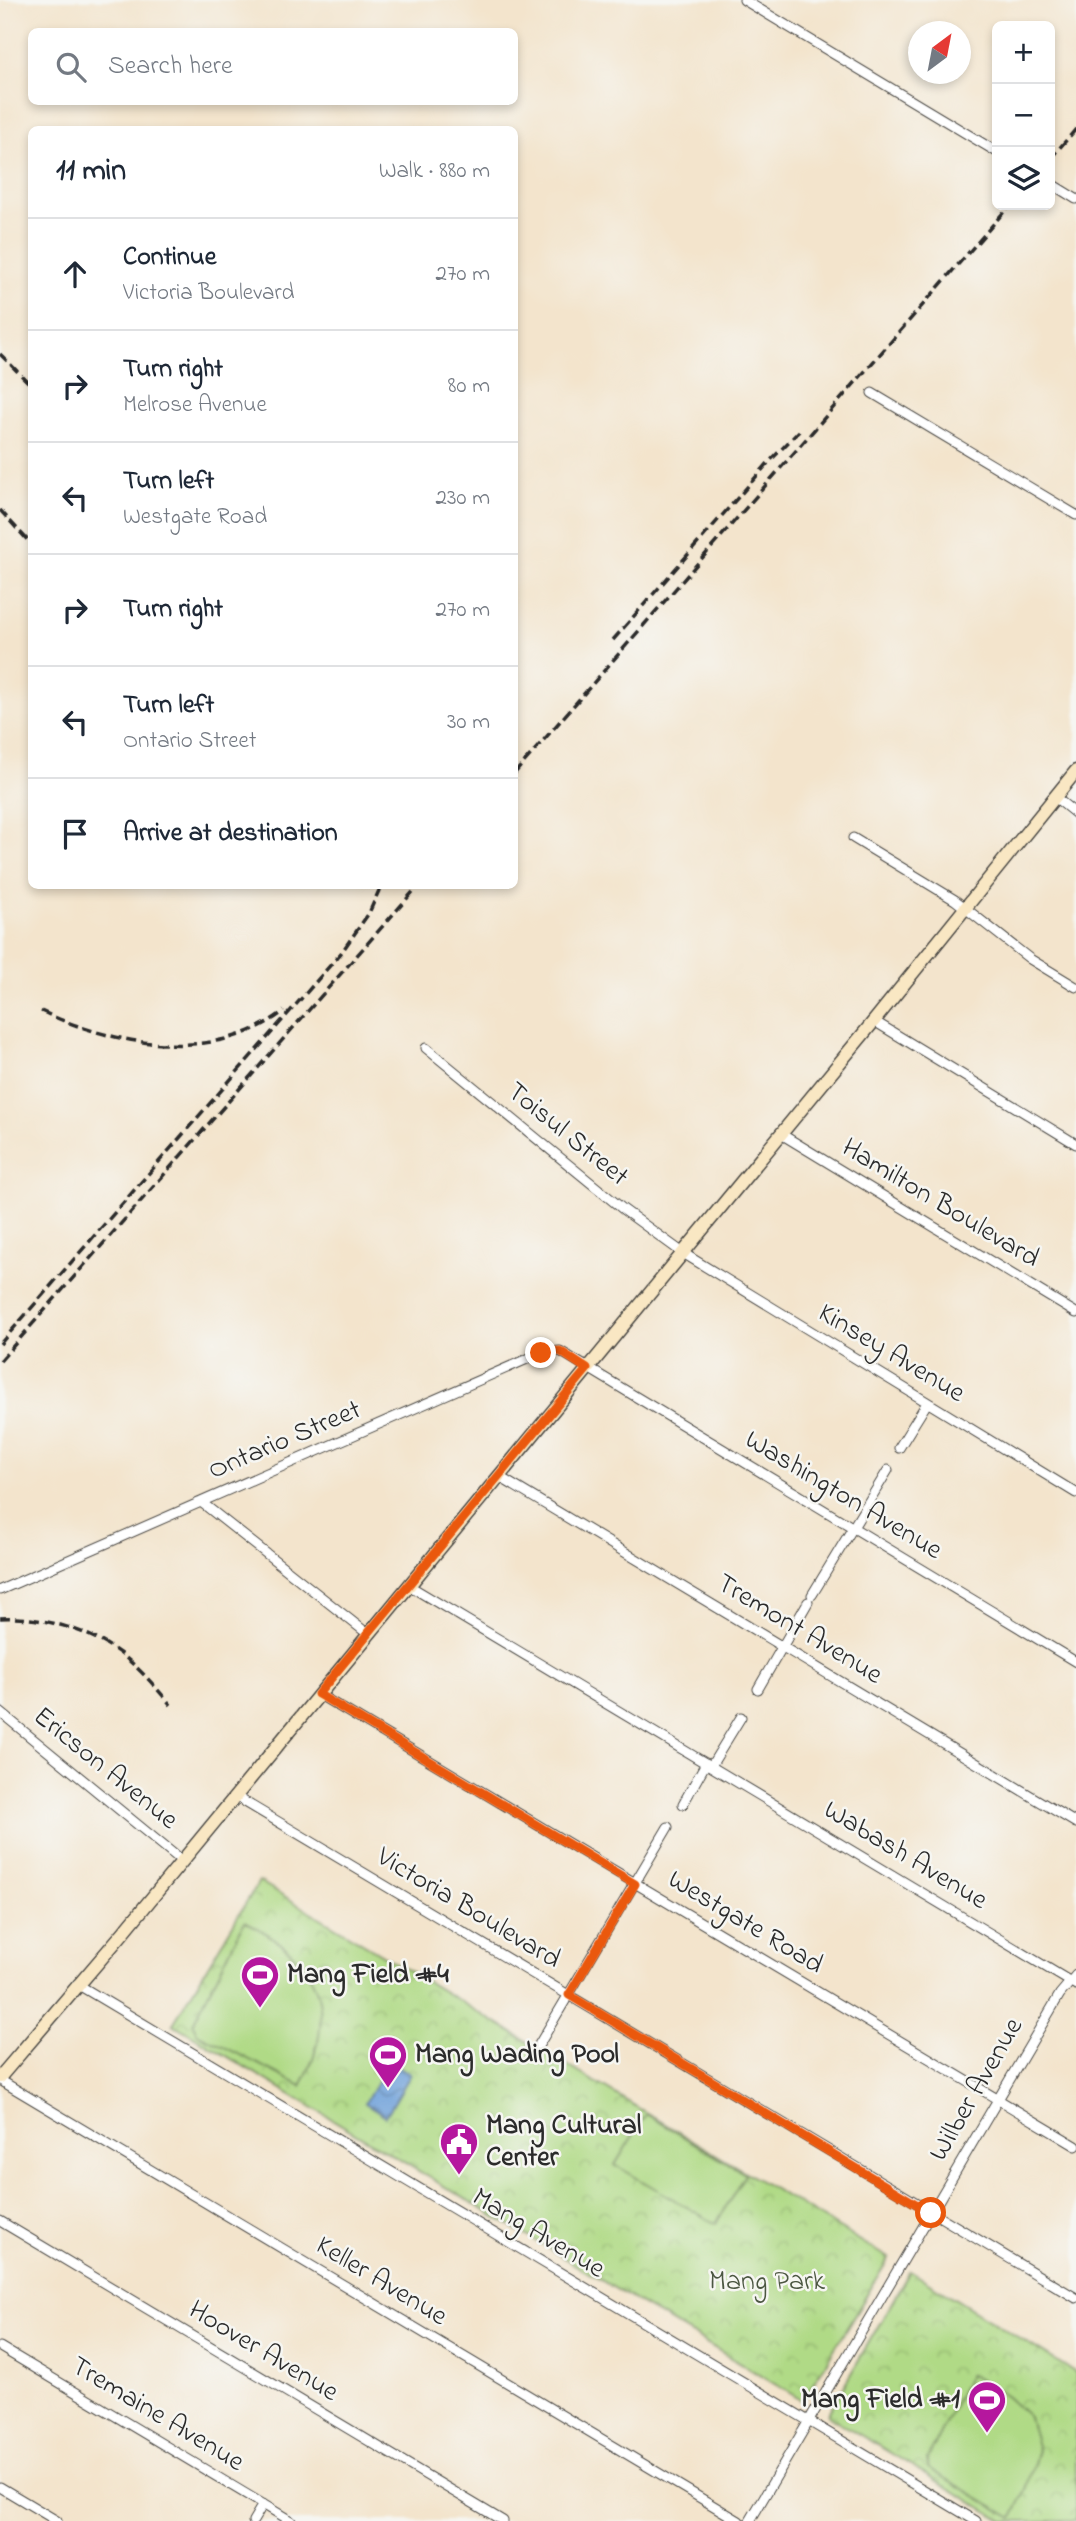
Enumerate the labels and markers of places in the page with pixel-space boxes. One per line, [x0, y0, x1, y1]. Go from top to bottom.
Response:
sports icon: Mang Field #4 [239, 1954, 281, 2009]
place label: Mang Field #4 [287, 1955, 449, 1997]
sports icon: Mang Wading Pool [367, 2034, 409, 2089]
place label: Mang Wading Pool [415, 2035, 619, 2077]
place label: Mang Cultural Center [486, 2106, 642, 2179]
public building icon: Mang Cultural Center [438, 2121, 480, 2176]
sports icon: Mang Field #1 [966, 2379, 1008, 2434]
place label: Mang Field #1 [801, 2380, 960, 2422]

